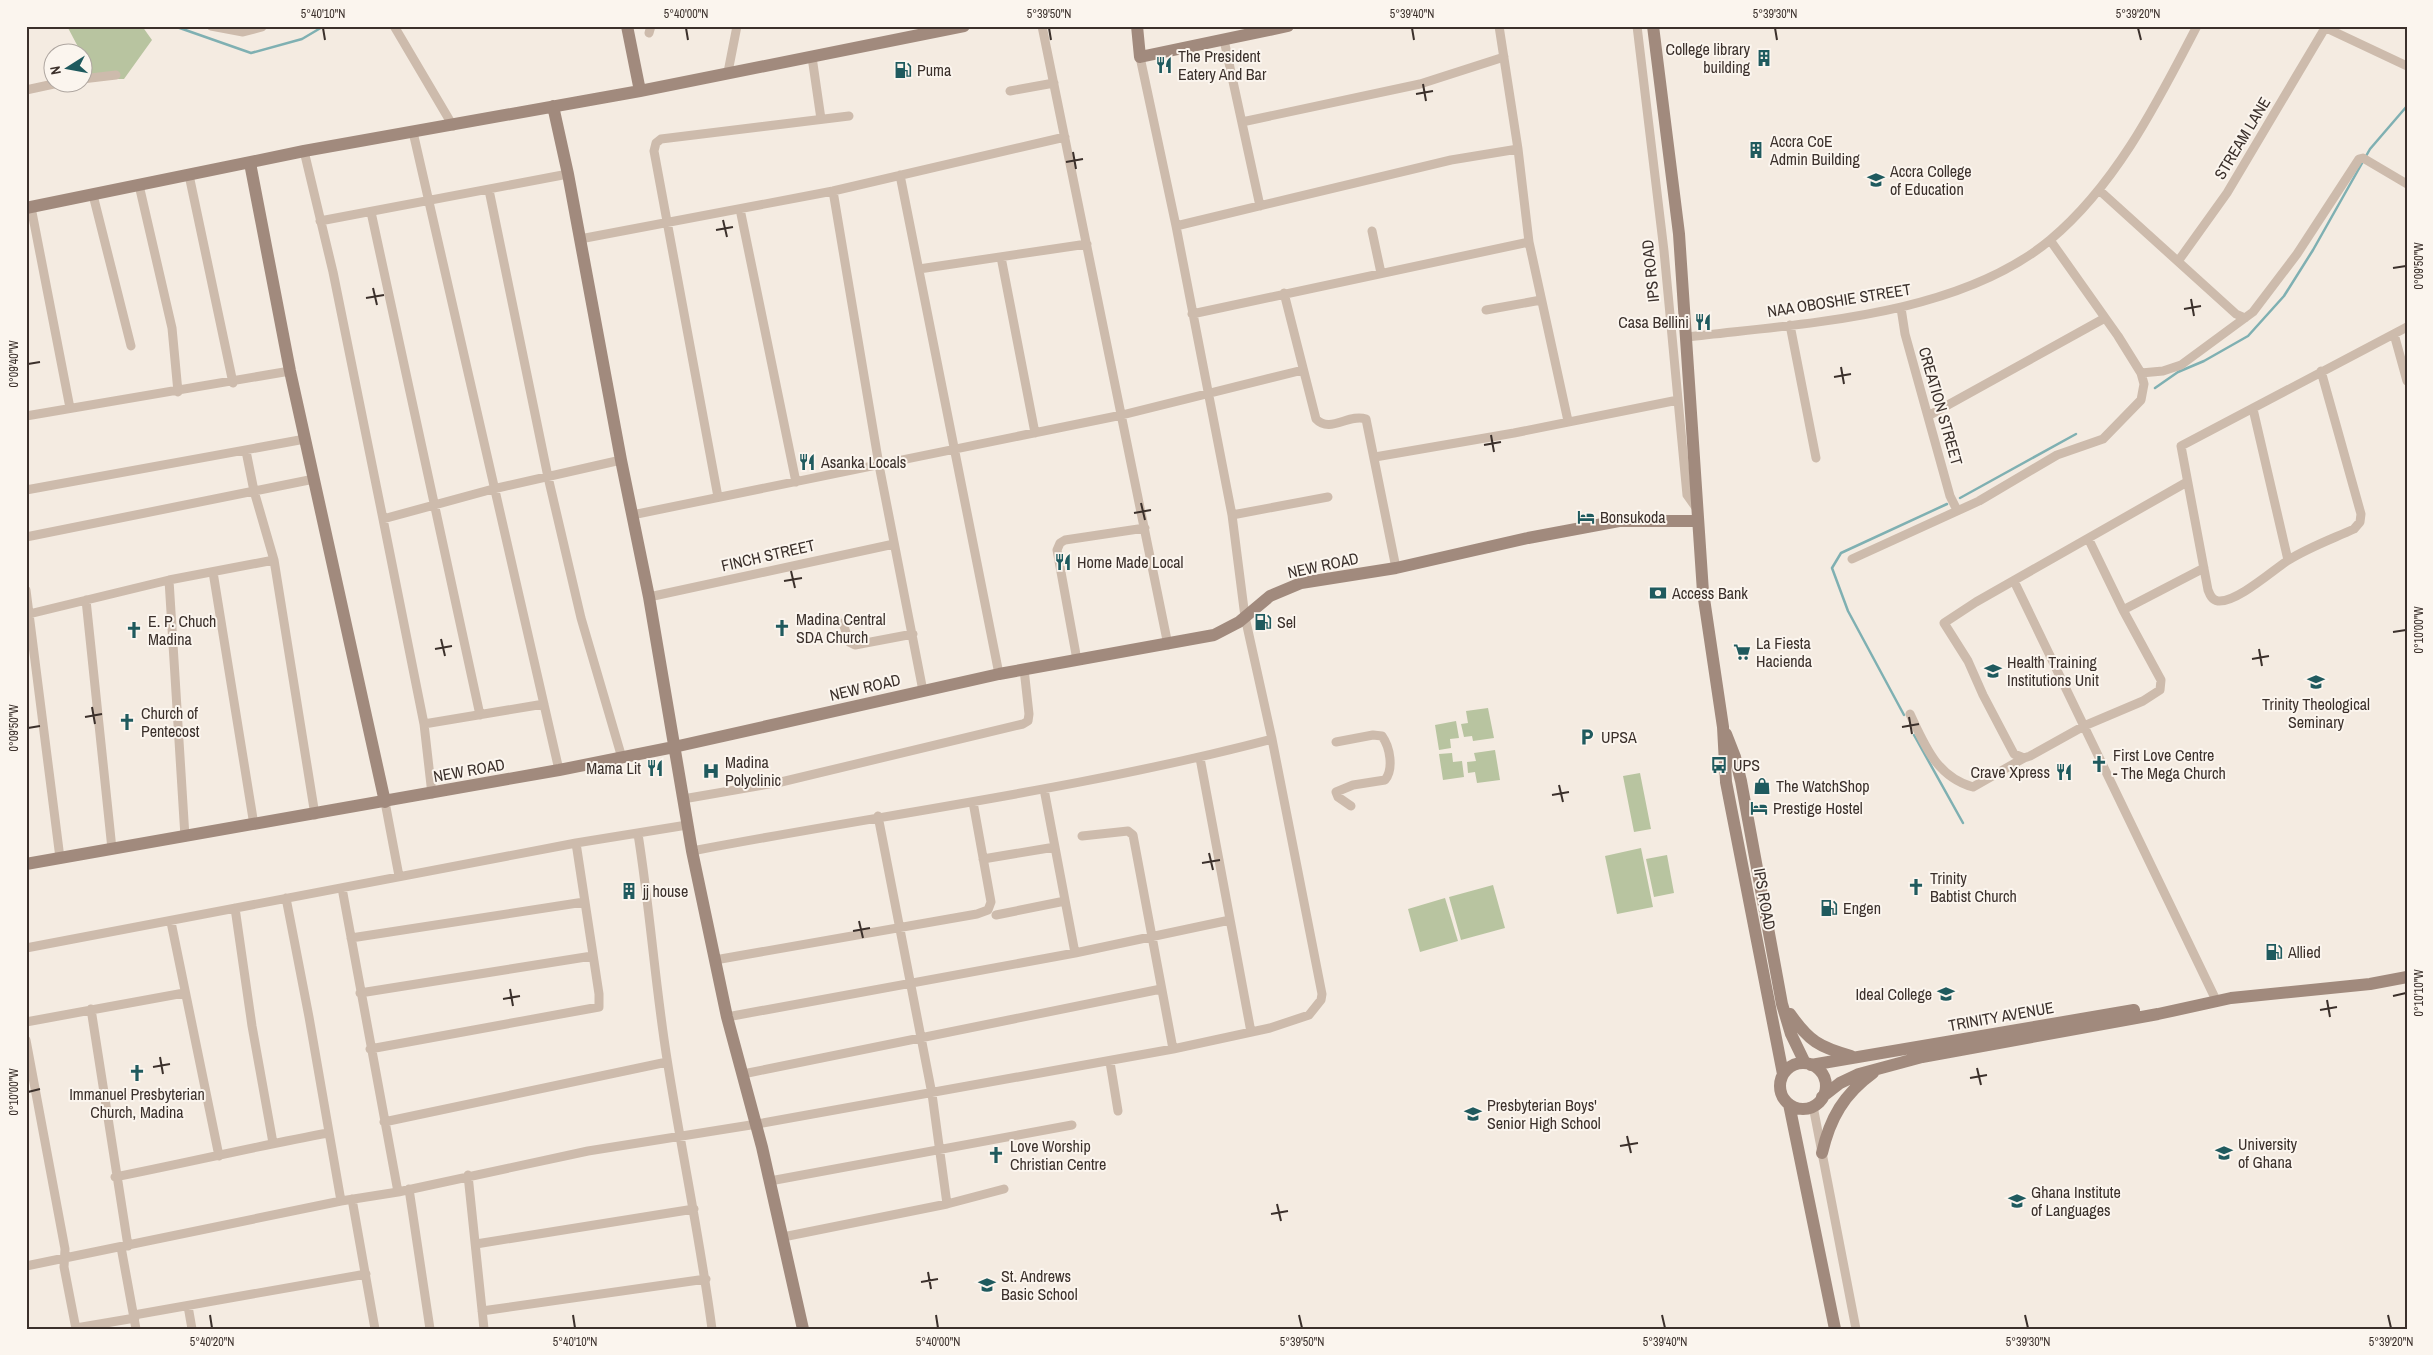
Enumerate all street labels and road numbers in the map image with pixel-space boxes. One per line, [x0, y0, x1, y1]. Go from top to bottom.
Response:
street label: STREAM LANE [2209, 93, 2275, 183]
street label: IPS ROAD [1636, 239, 1664, 303]
street label: NAA OBOSHIE STREET [1766, 278, 1912, 322]
street label: CREATION STREET [1914, 344, 1968, 468]
street label: FINCH STREET [719, 534, 817, 576]
street label: NEW ROAD [1285, 547, 1361, 583]
street label: NEW ROAD [827, 668, 903, 706]
street label: NEW ROAD [432, 753, 506, 787]
street label: IPS ROAD [1749, 866, 1781, 932]
street label: TRINITY AVENUE [1947, 996, 2055, 1036]

